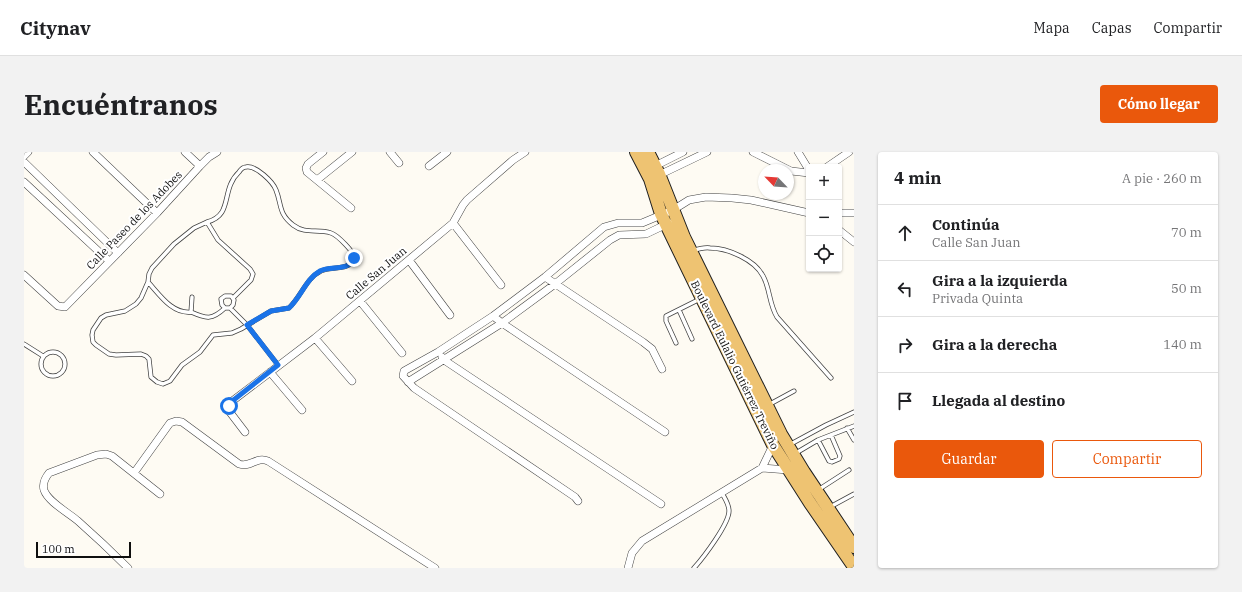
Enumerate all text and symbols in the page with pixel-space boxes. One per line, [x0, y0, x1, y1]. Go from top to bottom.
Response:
text: Citynav [20, 16, 91, 40]
text: Mapa [1034, 19, 1070, 37]
text: Capas [1092, 19, 1132, 37]
text: Compartir [1154, 19, 1222, 37]
button: Cómo llegar [1100, 85, 1218, 123]
text: Encuéntranos [24, 86, 218, 123]
north arrow [758, 164, 794, 200]
map controls [806, 164, 842, 272]
button: + [806, 164, 842, 200]
text: 4 min [894, 167, 942, 189]
street label: Calle Paseo de los Adobes [83, 168, 185, 272]
text: A pie · 260 m [1122, 170, 1202, 187]
button: − [806, 200, 842, 236]
text: Continúa [932, 215, 999, 234]
icon: ahead [894, 222, 916, 244]
text: 70 m [1171, 224, 1202, 241]
text: Calle San Juan [932, 234, 1021, 251]
button: locate [806, 236, 842, 272]
street label: Calle San Juan [343, 244, 409, 302]
route end [345, 249, 363, 267]
text: Gira a la izquierda [932, 271, 1068, 290]
street label: Boulevard Eulalio Gutiérrez Treviño [688, 278, 782, 452]
icon: left [894, 278, 916, 300]
text: 50 m [1171, 280, 1202, 297]
text: Privada Quinta [932, 290, 1023, 307]
icon: right [894, 334, 916, 356]
text: Gira a la derecha [932, 335, 1057, 354]
text: 140 m [1163, 336, 1202, 353]
icon: arrive [894, 390, 916, 412]
text: Llegada al destino [932, 391, 1065, 410]
route start [220, 397, 238, 415]
button: Guardar [894, 440, 1044, 478]
button: Compartir [1052, 440, 1202, 478]
scale bar [36, 540, 131, 559]
text: 100 m [42, 542, 75, 556]

